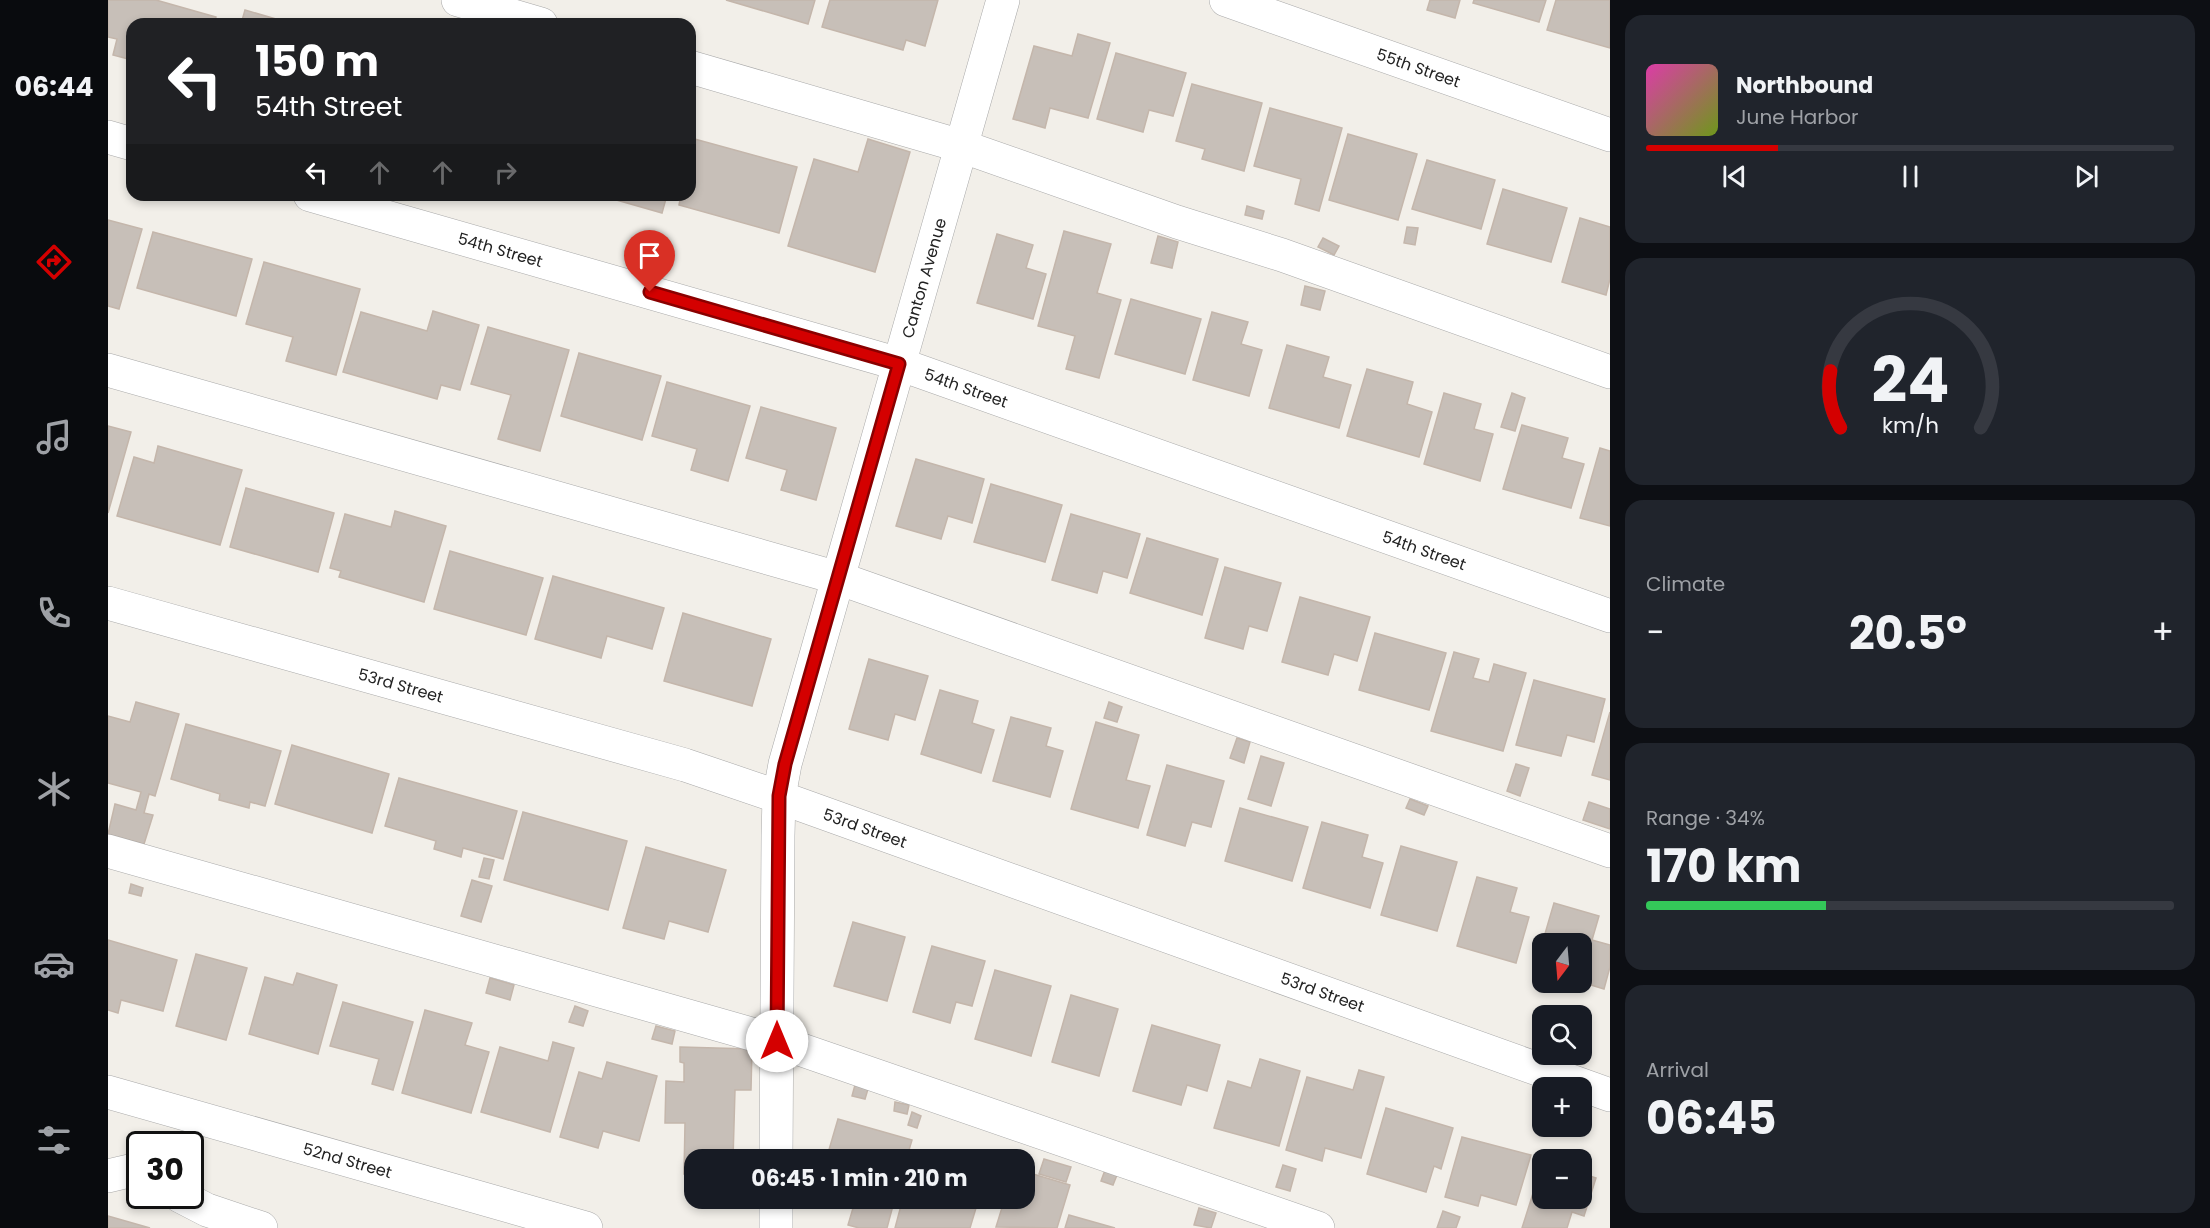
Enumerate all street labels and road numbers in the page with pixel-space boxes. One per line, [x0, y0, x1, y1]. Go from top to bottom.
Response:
street label: 55th Street [1373, 43, 1463, 94]
street label: Canton Avenue [896, 215, 952, 341]
street label: 54th Street [455, 227, 546, 273]
street label: 54th Street [921, 363, 1011, 414]
street label: 54th Street [1379, 525, 1469, 576]
street label: 53rd Street [355, 663, 446, 709]
street label: 53rd Street [820, 803, 910, 854]
street label: 53rd Street [1277, 967, 1368, 1018]
street label: 52nd Street [300, 1137, 395, 1184]

